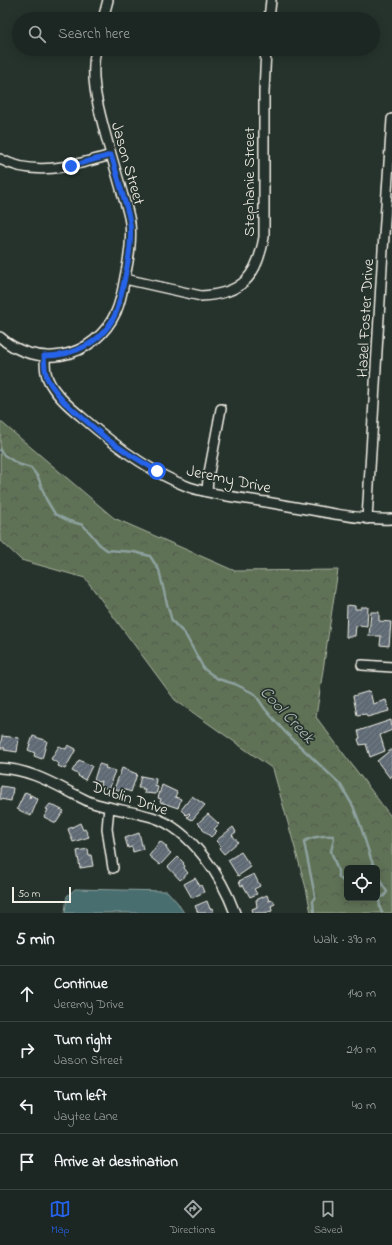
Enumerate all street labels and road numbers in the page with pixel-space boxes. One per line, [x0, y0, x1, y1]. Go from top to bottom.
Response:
street label: Jason Street [104, 119, 151, 208]
street label: Stephanie Street [238, 127, 262, 237]
street label: Hazel Foster Drive [351, 257, 381, 378]
street label: Jeremy Drive [184, 459, 274, 501]
street label: Dublin Drive [87, 775, 172, 823]

